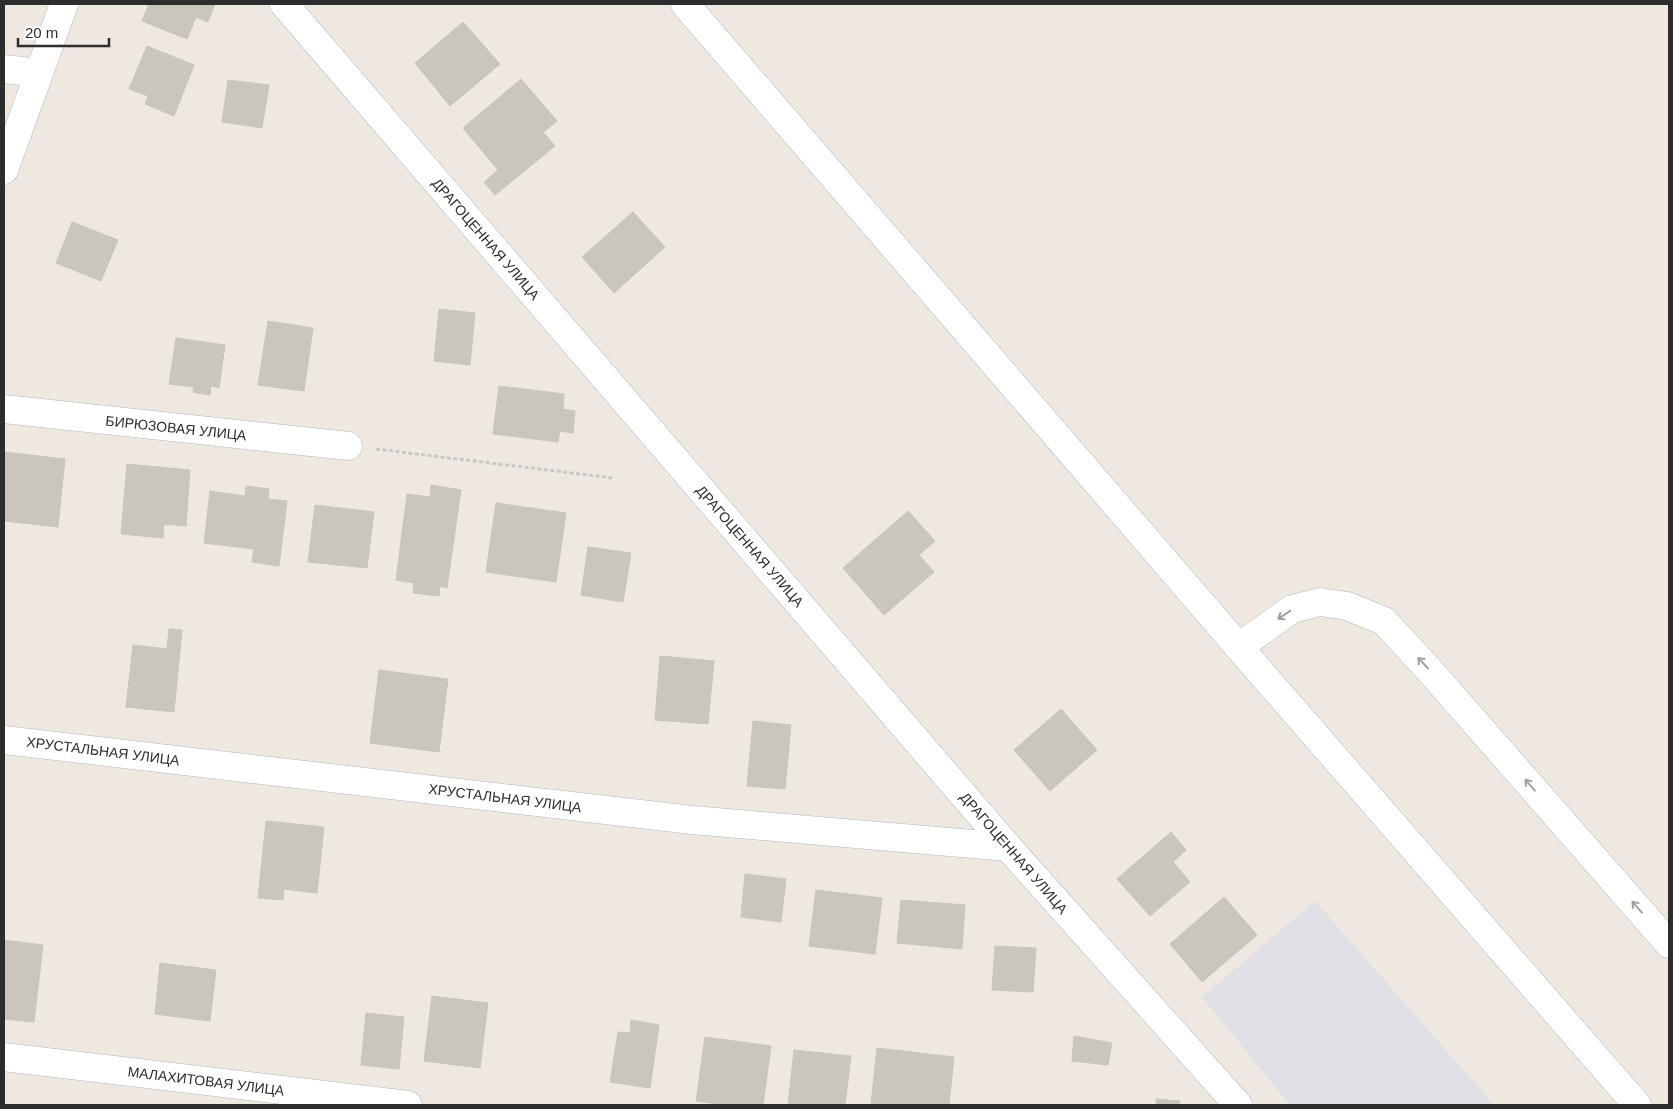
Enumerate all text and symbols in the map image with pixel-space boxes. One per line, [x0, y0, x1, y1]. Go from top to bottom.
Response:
scale bar [18, 15, 109, 47]
text: 20 m [25, 24, 58, 41]
street label: ДРАГОЦЕННАЯ УЛИЦА [429, 175, 543, 303]
street label: БИРЮЗОВАЯ УЛИЦА [105, 413, 248, 443]
street label: ДРАГОЦЕННАЯ УЛИЦА [693, 482, 807, 610]
one-way arrow [1277, 610, 1291, 620]
one-way arrow [1417, 656, 1429, 669]
street label: ХРУСТАЛЬНАЯ УЛИЦА [26, 734, 181, 768]
one-way arrow [1524, 778, 1536, 791]
street label: ХРУСТАЛЬНАЯ УЛИЦА [428, 781, 583, 815]
street label: ДРАГОЦЕННАЯ УЛИЦА [957, 789, 1071, 917]
one-way arrow [1632, 901, 1643, 914]
street label: МАЛАХИТОВАЯ УЛИЦА [127, 1063, 286, 1099]

